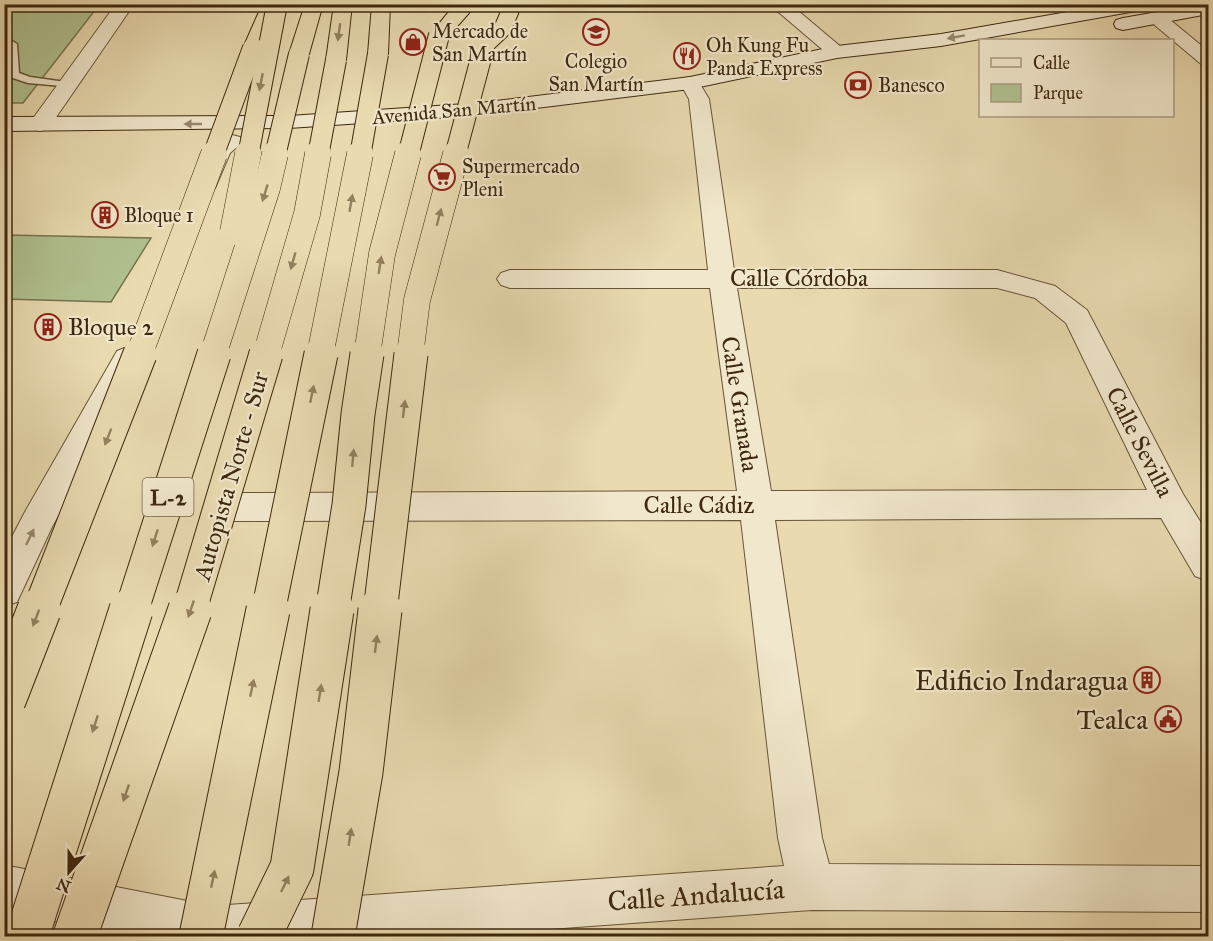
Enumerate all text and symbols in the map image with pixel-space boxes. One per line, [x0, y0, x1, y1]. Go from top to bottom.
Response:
school or university icon: Colegio San Martín [581, 17, 611, 47]
place label: Mercado de San Martín [432, 19, 528, 66]
one-way arrow [335, 23, 344, 42]
shop icon: Mercado de San Martín [398, 27, 428, 57]
place label: Oh Kung Fu Panda Express [706, 33, 823, 80]
one-way arrow [946, 33, 965, 42]
legend [979, 39, 1174, 117]
restaurant icon: Oh Kung Fu Panda Express [672, 41, 702, 71]
place label: Colegio San Martín [548, 49, 644, 96]
text: Calle [1033, 52, 1070, 74]
bank icon: Banesco [843, 70, 873, 100]
one-way arrow [256, 73, 265, 92]
place label: Banesco [878, 73, 945, 97]
text: Parque [1033, 82, 1083, 105]
street label: Avenida San Martín [370, 91, 537, 129]
one-way arrow [183, 119, 202, 129]
place label: Supermercado Pleni [462, 154, 580, 201]
supermarket icon: Supermercado Pleni [427, 162, 457, 192]
one-way arrow [260, 184, 269, 202]
one-way arrow [347, 193, 356, 212]
building icon: Bloque 1 [90, 200, 120, 230]
place label: Bloque 1 [124, 203, 194, 228]
one-way arrow [435, 208, 444, 226]
one-way arrow [288, 252, 297, 270]
one-way arrow [376, 255, 385, 274]
street label: Calle Córdoba [730, 263, 869, 293]
building icon: Bloque 2 [33, 312, 63, 342]
place label: Bloque 2 [68, 312, 154, 342]
street label: Calle Granada [715, 334, 766, 475]
street label: Autopista Norte - Sur [187, 368, 275, 585]
street label: Calle Sevilla [1099, 382, 1181, 503]
one-way arrow [308, 385, 318, 404]
one-way arrow [399, 399, 409, 418]
one-way arrow [102, 428, 112, 446]
one-way arrow [348, 449, 358, 468]
road number: L-2 [142, 478, 194, 516]
street label: Calle Cádiz [644, 490, 754, 520]
one-way arrow [25, 529, 34, 546]
one-way arrow [150, 529, 159, 547]
one-way arrow [185, 600, 195, 618]
one-way arrow [31, 610, 41, 628]
one-way arrow [371, 635, 381, 654]
place label: Edificio Indaragua [915, 663, 1128, 698]
building icon: Edificio Indaragua [1132, 665, 1162, 695]
one-way arrow [248, 678, 257, 697]
one-way arrow [315, 683, 324, 702]
place label: Tealca [1076, 702, 1148, 737]
public building icon: Tealca [1153, 704, 1183, 734]
one-way arrow [90, 715, 99, 733]
one-way arrow [120, 784, 130, 802]
one-way arrow [346, 828, 355, 847]
north arrow [39, 842, 99, 902]
one-way arrow [209, 869, 218, 888]
street label: Calle Andalucía [606, 871, 786, 919]
text: N [54, 874, 74, 897]
one-way arrow [280, 875, 289, 892]

